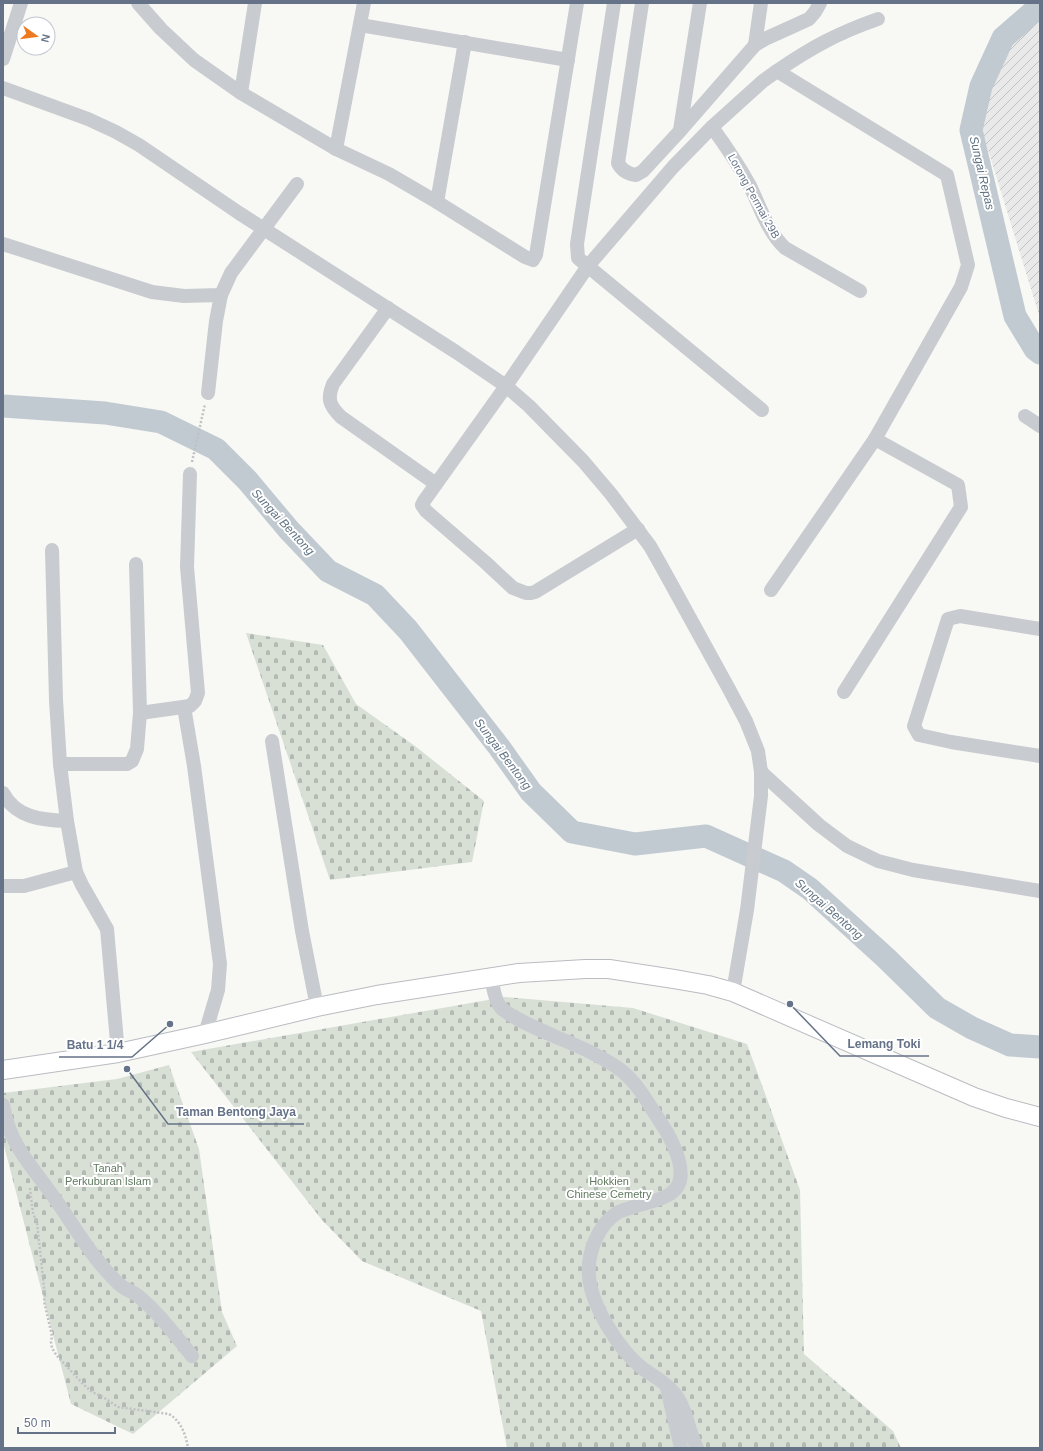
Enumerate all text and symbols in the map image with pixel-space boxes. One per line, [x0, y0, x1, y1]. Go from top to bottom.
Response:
north arrow [16, 16, 56, 56]
text: N [39, 33, 52, 44]
water label: Sungai Repas [967, 135, 997, 211]
street label: Lorong Permai 29B [726, 152, 782, 240]
water label: Sungai Bentong [249, 486, 317, 558]
water label: Sungai Bentong [472, 716, 534, 793]
water label: Sungai Bentong [792, 876, 866, 943]
callout: Lemang Toki [840, 1032, 929, 1056]
callout: Batu 1 1/4 [59, 1033, 132, 1057]
text: Lemang Toki [847, 1037, 921, 1051]
text: Batu 1 1/4 [67, 1038, 124, 1052]
callout: Taman Bentong Jaya [168, 1100, 304, 1124]
text: Taman Bentong Jaya [176, 1105, 296, 1119]
park label: Tanah Perkuburan Islam [65, 1162, 151, 1187]
park label: Hokkien Chinese Cemetry [567, 1175, 652, 1200]
scale bar [18, 1409, 115, 1435]
text: 50 m [24, 1416, 51, 1430]

